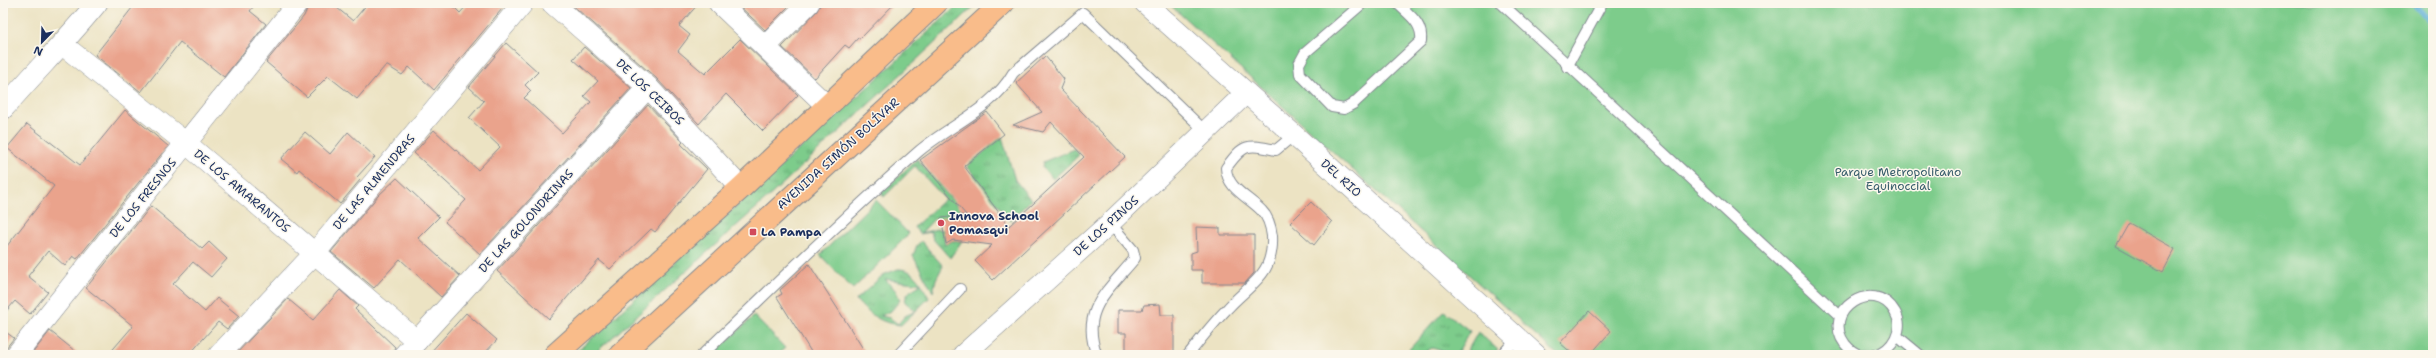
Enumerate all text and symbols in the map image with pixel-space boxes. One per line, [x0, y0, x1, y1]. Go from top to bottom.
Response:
north arrow [22, 22, 62, 62]
text: N [31, 42, 45, 59]
street label: DE LOS CEIBOS [612, 55, 688, 129]
street label: AVENIDA SIMÓN BOLÍVAR [773, 95, 903, 213]
street label: DE LAS ALMENDRAS [329, 131, 419, 233]
street label: DE LOS AMARANTOS [190, 146, 294, 236]
street label: DE LOS FRESNOS [106, 155, 180, 241]
street label: DEL RIO [1317, 156, 1365, 200]
park label: Parque Metropolitano Equinoccial [1835, 164, 1961, 194]
street label: DE LAS GOLONDRINAS [475, 166, 577, 276]
street label: DE LOS PINOS [1070, 192, 1142, 260]
place label: Innova School Pomasqui [949, 208, 1039, 238]
marker: Innova School Pomasqui [936, 218, 946, 228]
place label: La Pampa [761, 224, 822, 240]
marker: La Pampa [748, 227, 758, 237]

